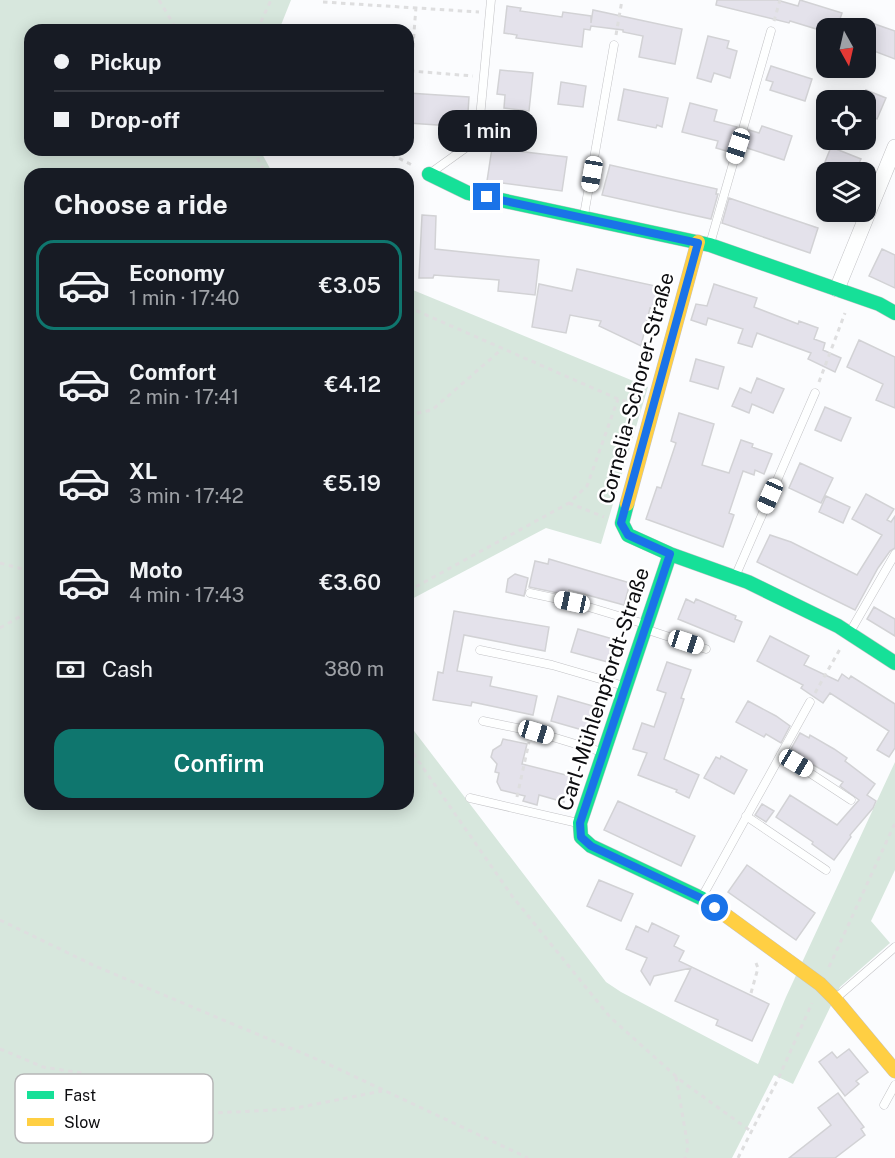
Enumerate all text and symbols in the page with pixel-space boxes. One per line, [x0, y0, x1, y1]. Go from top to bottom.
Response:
north arrow [816, 18, 876, 78]
map controls [816, 18, 876, 222]
text: Pickup [90, 49, 161, 75]
button: locate [816, 90, 876, 150]
text: Drop-off [90, 107, 180, 133]
callout: 1 min [438, 110, 536, 152]
text: 1 min [464, 119, 511, 143]
car [724, 126, 752, 166]
car [580, 155, 604, 193]
button: layers [816, 162, 876, 222]
route end [473, 183, 500, 210]
text: Choose a ride [54, 188, 228, 220]
icon: car [57, 258, 111, 312]
text: Economy [129, 260, 225, 286]
street label: Cornelia-Schorer-Straße [593, 270, 679, 506]
text: €3.05 [319, 272, 381, 298]
text: 1 min · 17:40 [129, 286, 239, 310]
icon: car [57, 357, 111, 411]
text: Comfort [129, 359, 216, 385]
text: €4.12 [325, 371, 381, 397]
text: 2 min · 17:41 [129, 385, 239, 409]
icon: car [57, 456, 111, 510]
text: XL [129, 458, 157, 484]
text: €5.19 [324, 470, 381, 496]
car [754, 476, 786, 516]
text: 3 min · 17:42 [129, 484, 244, 508]
icon: car [57, 555, 111, 609]
text: Moto [129, 557, 183, 583]
street label: Carl-Mühlenpfordt-Straße [552, 564, 654, 814]
text: €3.60 [320, 569, 381, 595]
text: 4 min · 17:43 [129, 583, 244, 607]
car [553, 589, 591, 615]
car [666, 628, 706, 656]
icon: cash [54, 653, 87, 686]
text: Cash [102, 656, 153, 682]
text: 380 m [324, 657, 384, 681]
car [516, 718, 556, 746]
button: Confirm [54, 729, 384, 798]
car [776, 746, 816, 780]
route start [701, 894, 728, 921]
legend [15, 1074, 213, 1143]
text: Fast [64, 1086, 96, 1105]
text: Slow [64, 1113, 101, 1132]

